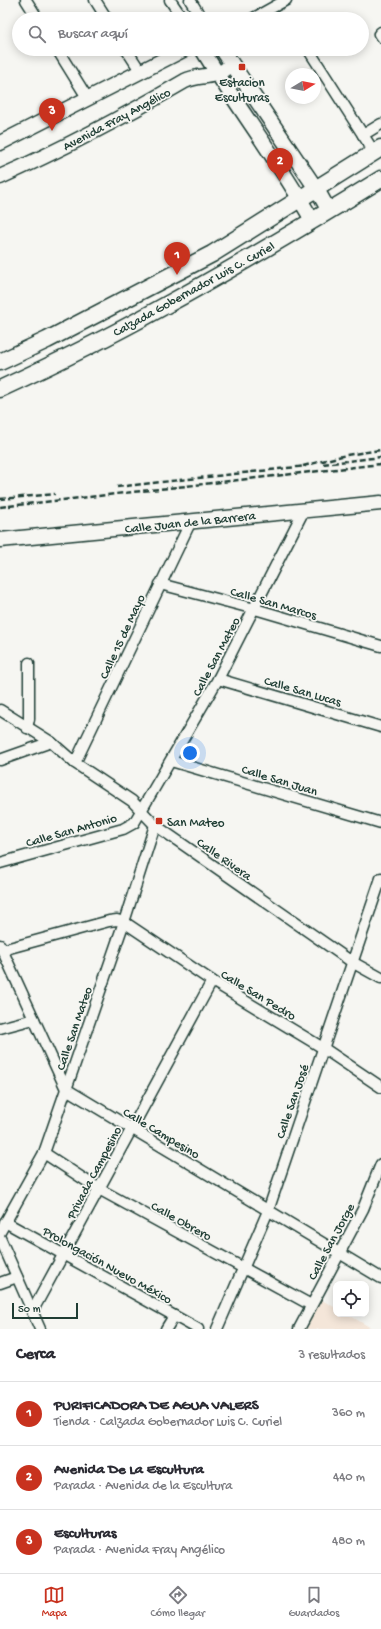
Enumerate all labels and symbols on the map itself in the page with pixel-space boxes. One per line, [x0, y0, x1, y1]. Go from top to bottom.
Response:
marker: Estacion Esculturas [237, 62, 247, 72]
north arrow [285, 68, 321, 104]
place label: Estacion Esculturas [215, 76, 270, 106]
street label: Avenida Fray Angélico [61, 85, 174, 155]
pin: 3 [39, 98, 65, 131]
pin: 2 [267, 148, 293, 181]
street label: Calzada Gobernador Luis C. Curiel [111, 239, 278, 341]
pin: 1 [164, 242, 190, 275]
street label: Calle Juan de la Barrera [124, 509, 257, 538]
street label: Calle San Marcos [228, 585, 319, 624]
street label: Calle 15 de Mayo [97, 592, 150, 682]
street label: Calle San Mateo [190, 615, 244, 699]
street label: Calle San Lucas [262, 674, 344, 711]
your location [180, 743, 200, 763]
street label: Calle San Juan [239, 763, 320, 800]
street label: Calle San Antonio [24, 811, 119, 852]
marker: San Mateo [154, 816, 164, 826]
place label: San Mateo [167, 816, 225, 831]
street label: Calle Rivera [193, 836, 255, 885]
street label: Calle San Pedro [217, 968, 298, 1025]
street label: Calle San Mateo [54, 985, 97, 1073]
street label: Calle San José [274, 1063, 313, 1141]
street label: Calle Campesino [120, 1105, 202, 1163]
street label: Privada Campesino [64, 1124, 126, 1223]
street label: Calle Obrero [148, 1199, 214, 1245]
street label: Calle San Jorge [306, 1201, 359, 1283]
street label: Prolongación Nuevo México [39, 1224, 174, 1308]
scale bar [12, 1301, 78, 1320]

